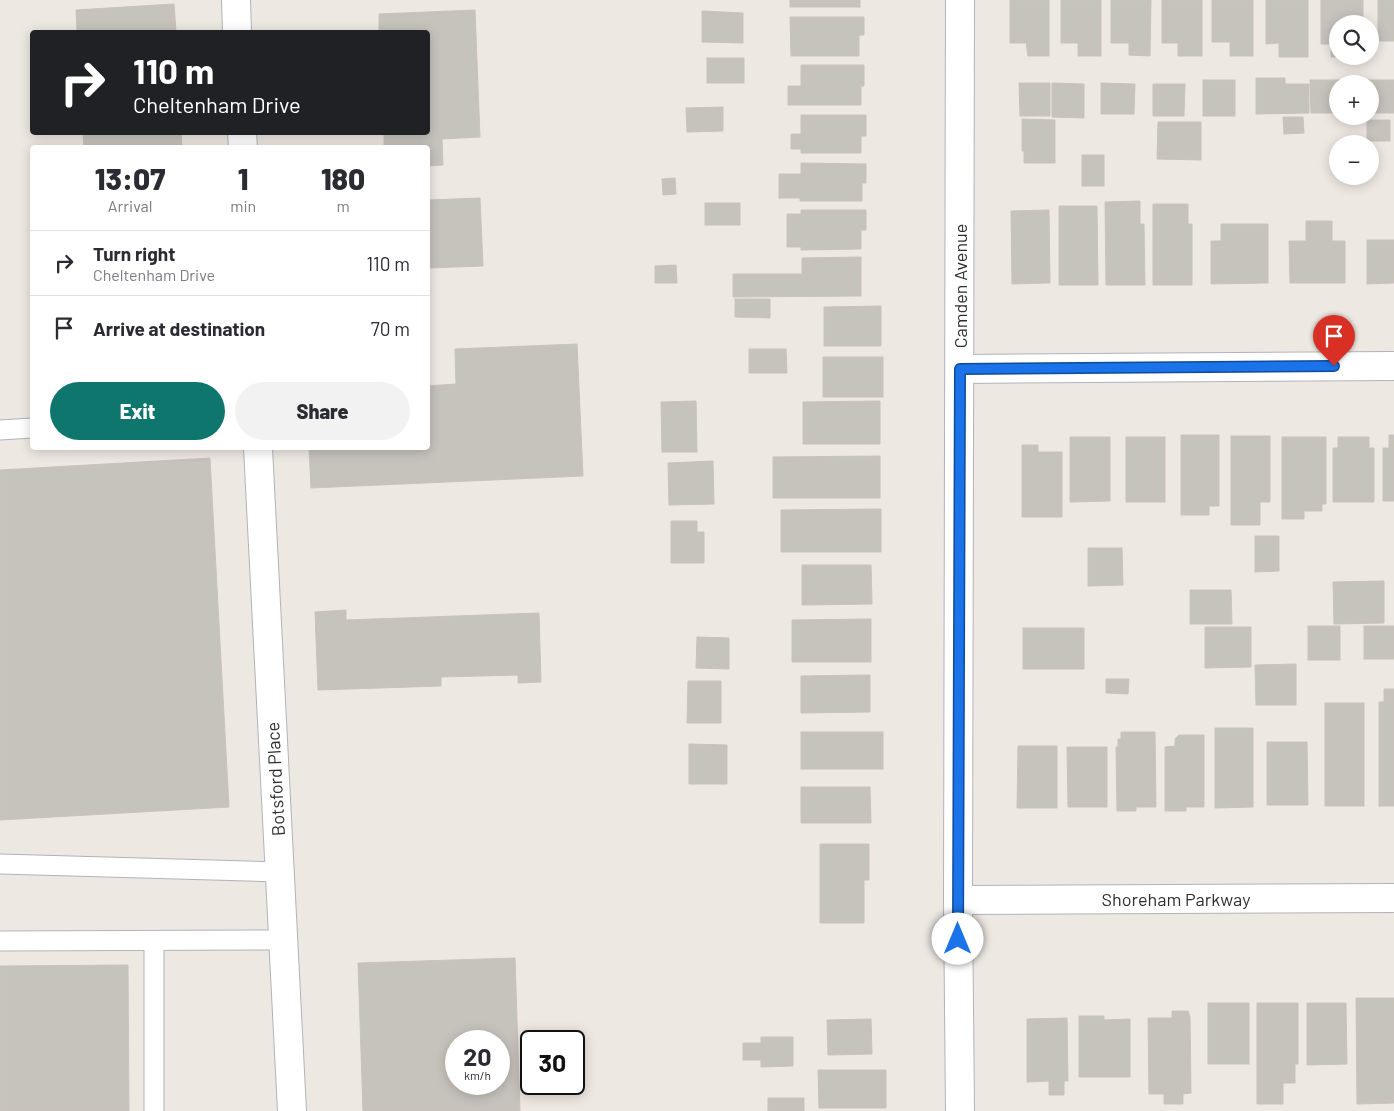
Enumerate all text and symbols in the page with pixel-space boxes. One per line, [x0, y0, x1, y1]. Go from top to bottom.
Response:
map controls [1329, 15, 1379, 185]
button: search [1329, 15, 1379, 65]
text: 110 m [133, 49, 214, 91]
icon: right [50, 50, 115, 115]
button: + [1329, 75, 1379, 125]
text: Cheltenham Drive [133, 91, 301, 117]
button: − [1329, 135, 1379, 185]
text: 13:07 [95, 160, 165, 196]
text: 1 [238, 160, 248, 196]
text: 180 [321, 160, 365, 196]
text: Arrival [108, 196, 152, 215]
text: min [230, 196, 256, 215]
text: m [336, 196, 350, 215]
street label: Camden Avenue [949, 224, 971, 348]
text: Turn right [93, 242, 175, 265]
icon: right [50, 249, 78, 277]
text: 110 m [366, 252, 410, 275]
text: Cheltenham Drive [93, 265, 215, 284]
icon: arrive [50, 314, 78, 342]
pin [1313, 315, 1355, 366]
text: Arrive at destination [93, 317, 265, 340]
text: 70 m [371, 317, 410, 340]
icon: arrive [1320, 322, 1348, 350]
button: Exit [50, 382, 225, 440]
button: Share [235, 382, 410, 440]
street label: Botsford Place [261, 721, 289, 837]
street label: Shoreham Parkway [1102, 888, 1250, 910]
position arrow [931, 912, 983, 964]
speed limit sign: 30 [520, 1030, 585, 1095]
text: 20 [463, 1041, 492, 1071]
text: km/h [464, 1068, 491, 1082]

